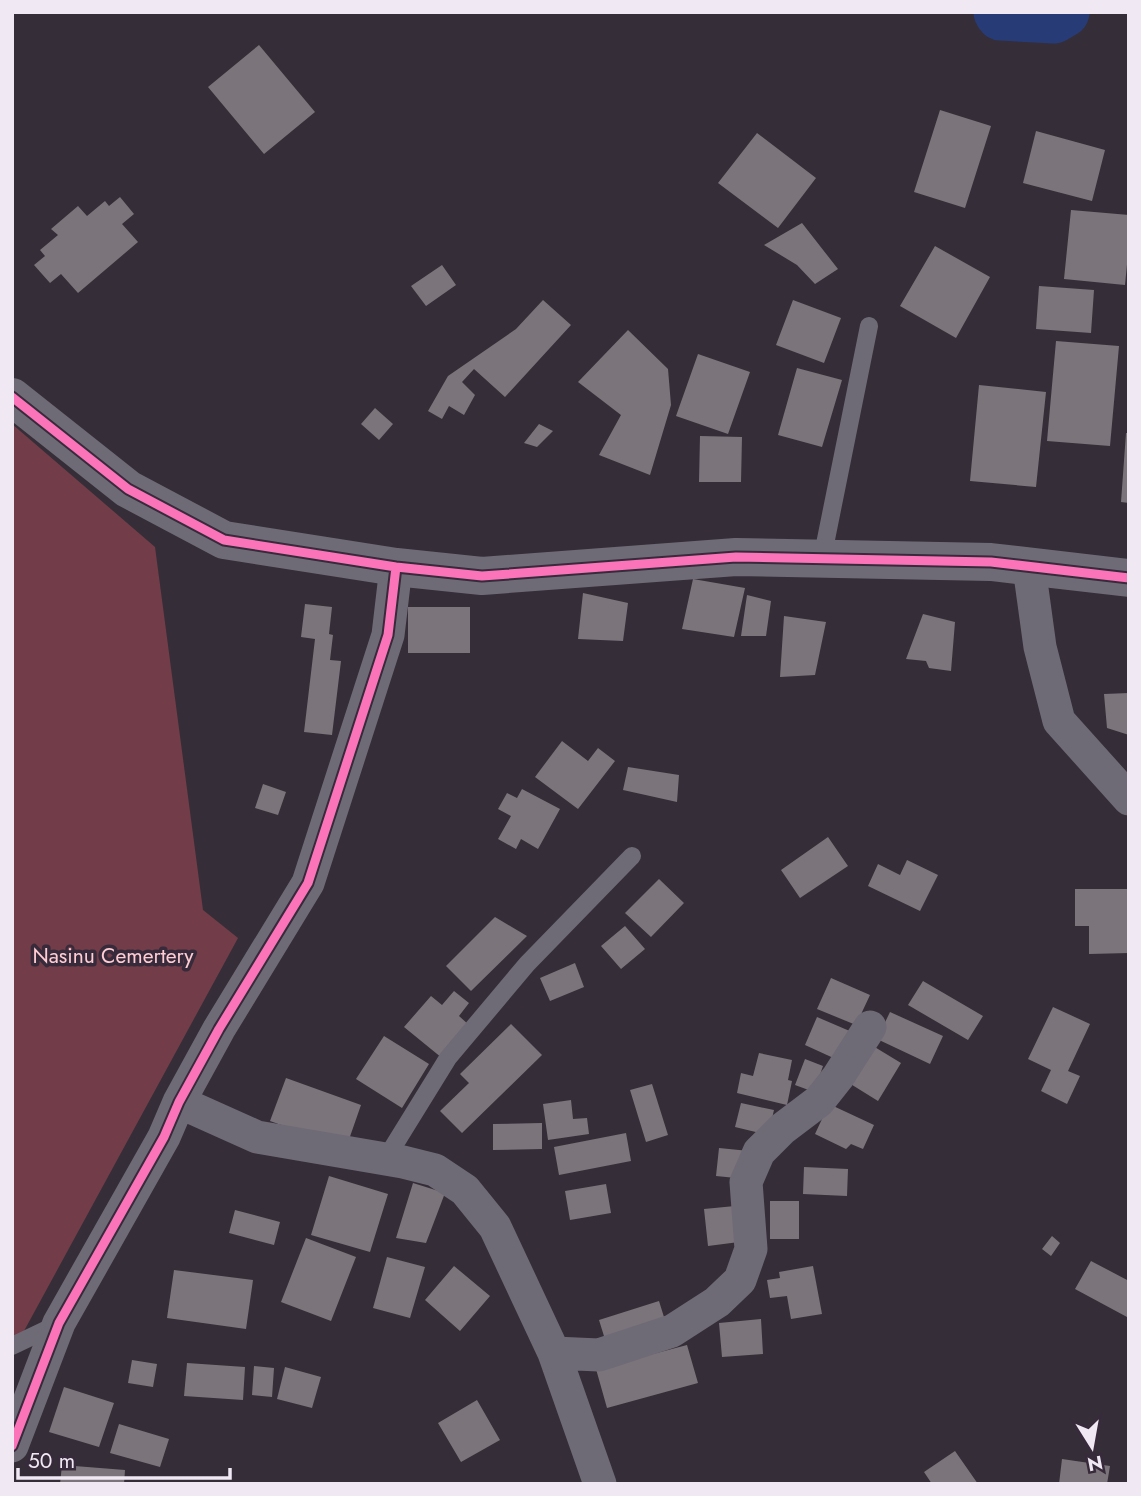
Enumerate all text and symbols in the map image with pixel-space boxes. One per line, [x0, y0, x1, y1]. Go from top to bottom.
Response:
park label: Nasinu Cemertery [32, 941, 194, 971]
north arrow [1057, 1412, 1127, 1482]
scale bar [18, 1436, 229, 1480]
text: 50 m [28, 1446, 75, 1476]
text: N [1085, 1449, 1105, 1478]

